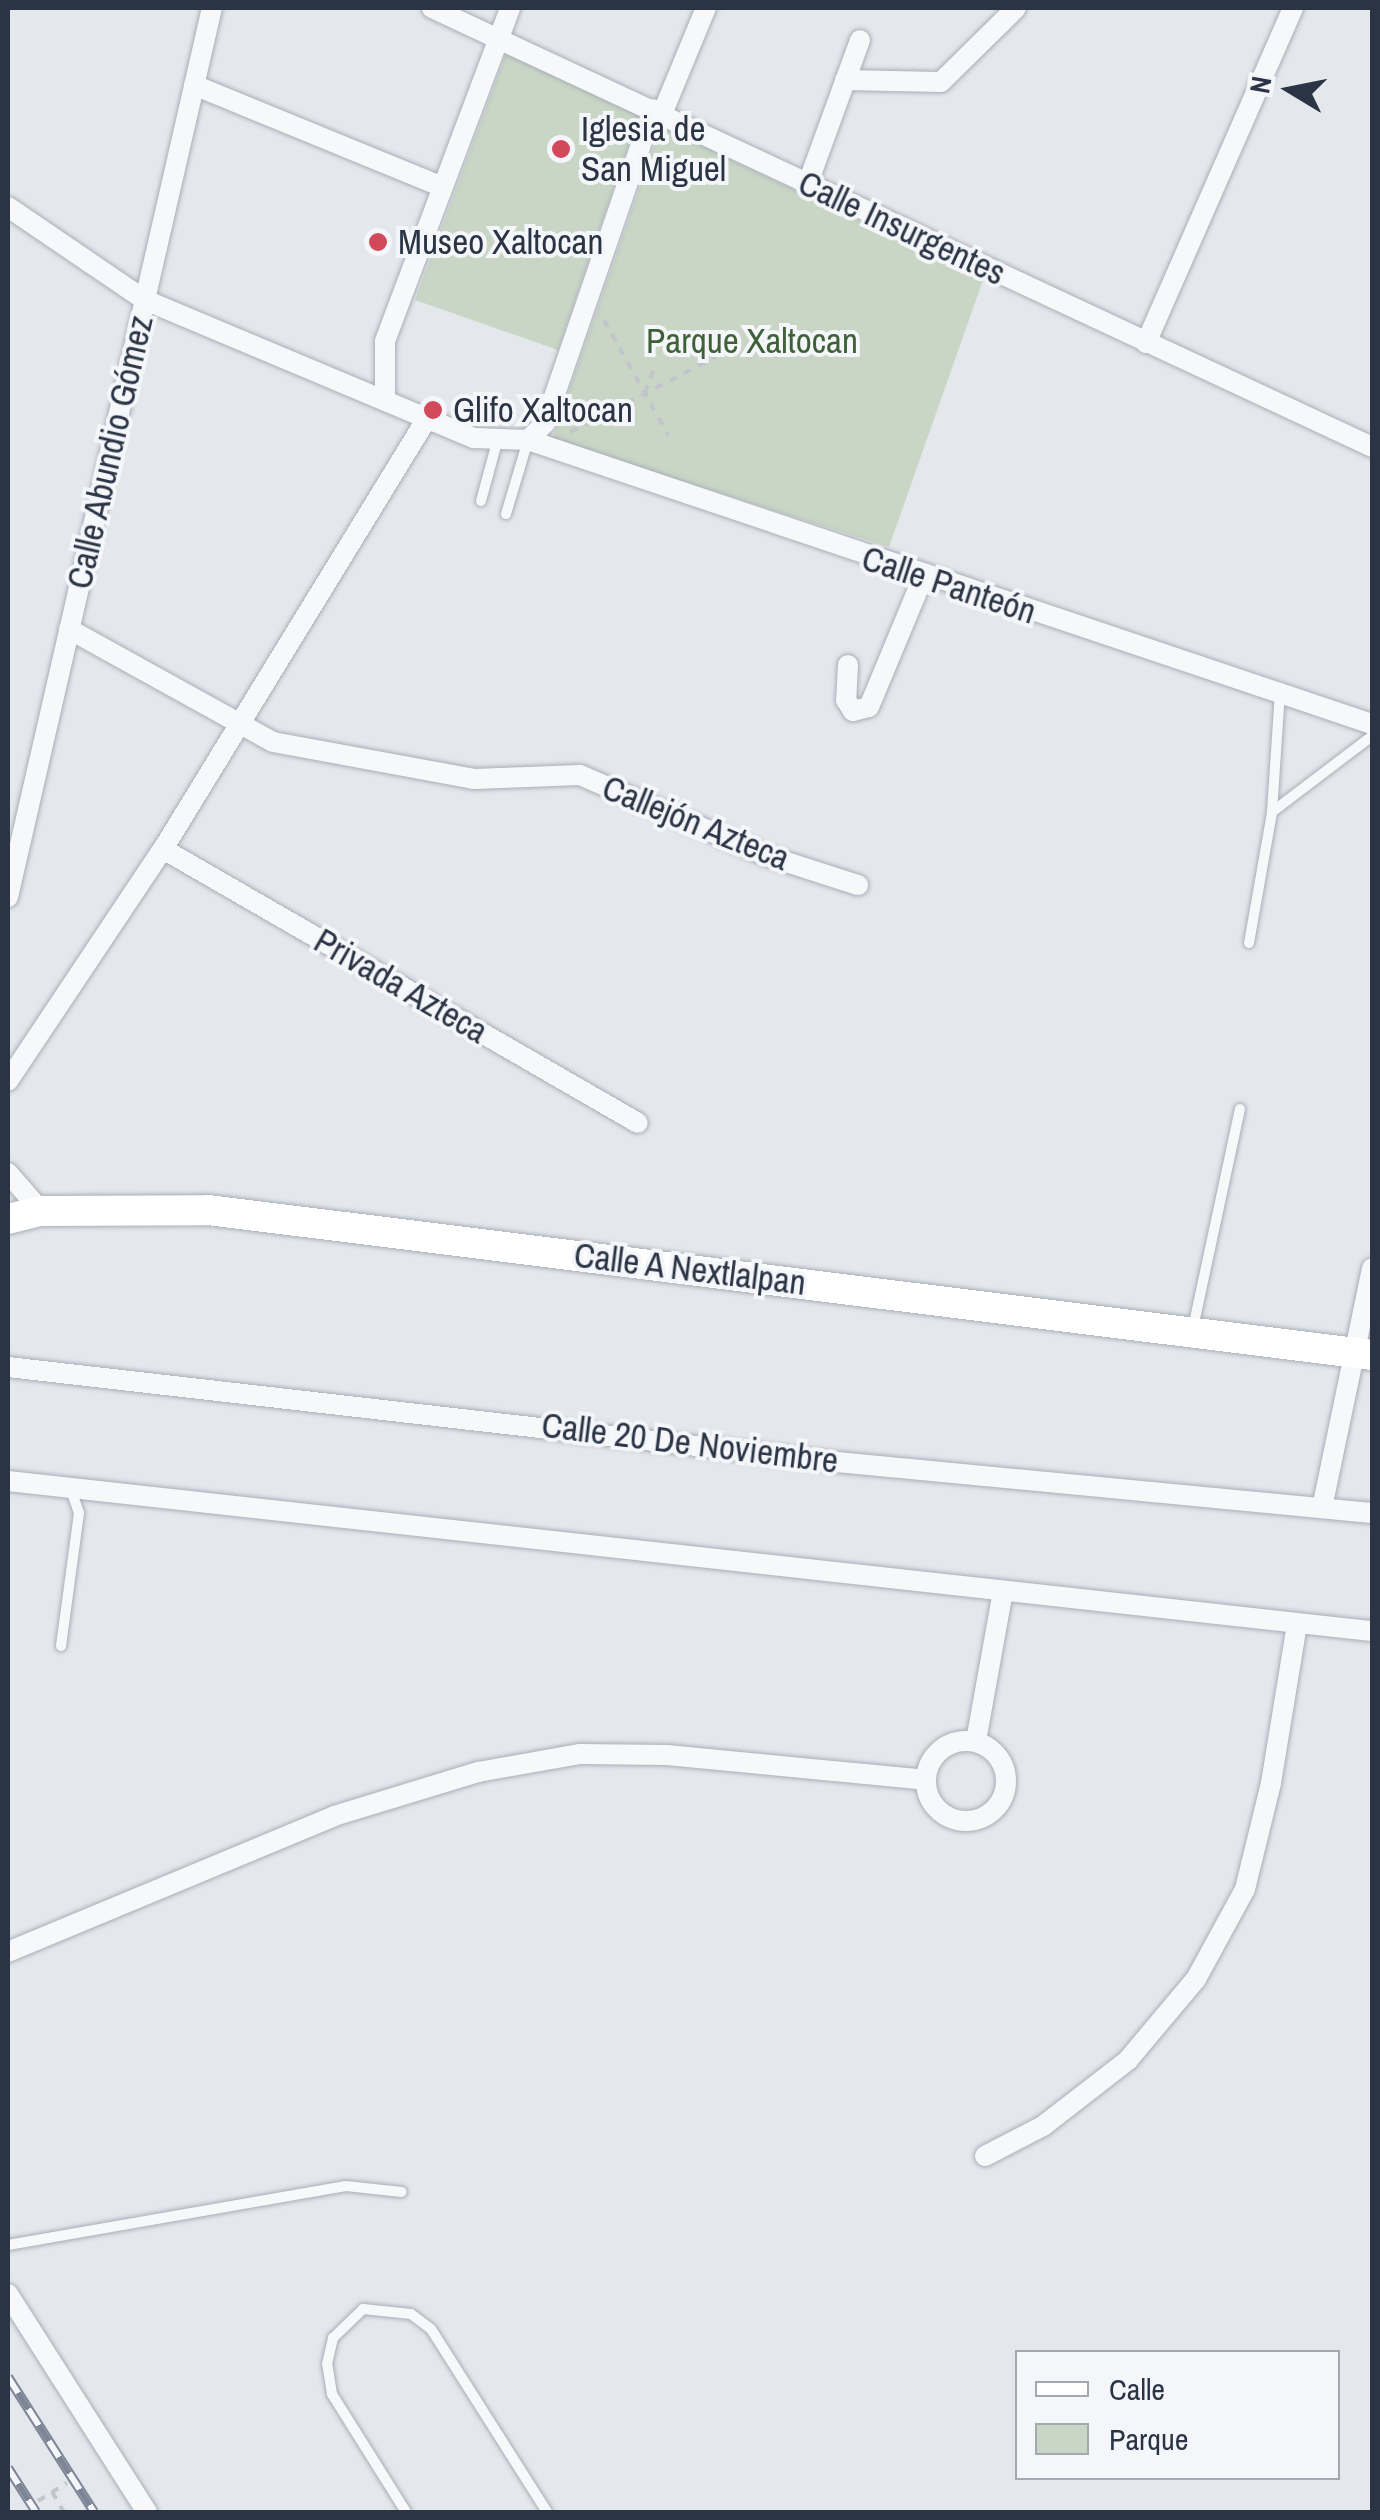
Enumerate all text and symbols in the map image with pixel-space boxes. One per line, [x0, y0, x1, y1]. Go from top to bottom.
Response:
north arrow [1240, 40, 1340, 140]
text: N [1240, 73, 1281, 96]
place label: Iglesia de San Miguel [581, 108, 726, 190]
marker: Iglesia de San Miguel [550, 138, 572, 160]
street label: Calle Insurgentes [792, 162, 1012, 294]
place label: Museo Xaltocan [398, 221, 603, 263]
marker: Museo Xaltocan [367, 231, 389, 253]
street label: Calle Abundio Gómez [58, 310, 162, 594]
park label: Parque Xaltocan [646, 320, 858, 362]
place label: Glifo Xaltocan [453, 389, 633, 431]
marker: Glifo Xaltocan [422, 399, 444, 421]
street label: Calle Panteón [857, 537, 1041, 633]
street label: Callejón Azteca [596, 766, 796, 880]
street label: Privada Azteca [306, 919, 496, 1053]
street label: Calle A Nextlalpan [570, 1234, 810, 1304]
street label: Calle 20 De Noviembre [539, 1404, 841, 1482]
legend [1015, 2350, 1340, 2480]
text: Calle [1109, 2369, 1165, 2409]
text: Parque [1109, 2419, 1188, 2459]

